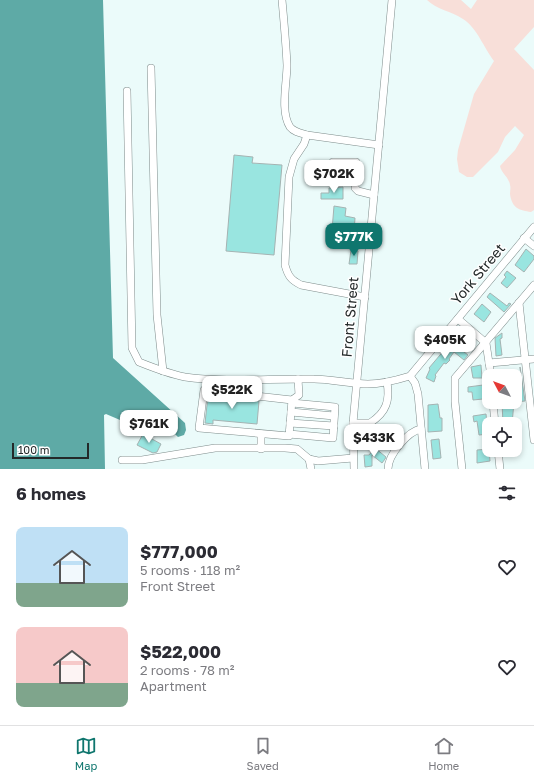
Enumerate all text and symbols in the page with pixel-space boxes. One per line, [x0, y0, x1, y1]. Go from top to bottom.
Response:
pin: $702K [306, 160, 362, 194]
text: $702K [313, 165, 355, 181]
pin: $777K [326, 223, 382, 257]
text: $777K [334, 228, 374, 244]
street label: York Street [447, 240, 508, 308]
street label: Front Street [338, 276, 362, 358]
pin: $405K [417, 326, 473, 360]
text: $405K [424, 331, 466, 347]
north arrow [482, 369, 522, 409]
map controls [482, 369, 522, 457]
pin: $522K [204, 376, 260, 410]
text: $522K [211, 381, 253, 397]
pin: $761K [121, 410, 177, 444]
text: $761K [129, 415, 169, 431]
button: locate [482, 417, 522, 457]
pin: $433K [346, 424, 402, 458]
text: $433K [353, 429, 395, 445]
scale bar [12, 441, 89, 460]
text: 100 m [18, 443, 49, 456]
icon: filters [496, 482, 518, 504]
text: 6 homes [16, 483, 86, 504]
text: $777,000 [140, 541, 218, 562]
icon: home [48, 543, 96, 591]
icon: heart [496, 556, 518, 578]
text: 5 rooms · 118 m² [140, 562, 240, 578]
text: Front Street [140, 578, 215, 594]
text: $522,000 [140, 641, 221, 662]
icon: home [48, 643, 96, 691]
icon: heart [496, 656, 518, 678]
text: 2 rooms · 78 m² [140, 662, 234, 678]
text: Apartment [140, 678, 207, 694]
tab: Map [75, 735, 97, 772]
tab: Saved [247, 735, 279, 772]
tab: Home [428, 735, 459, 772]

